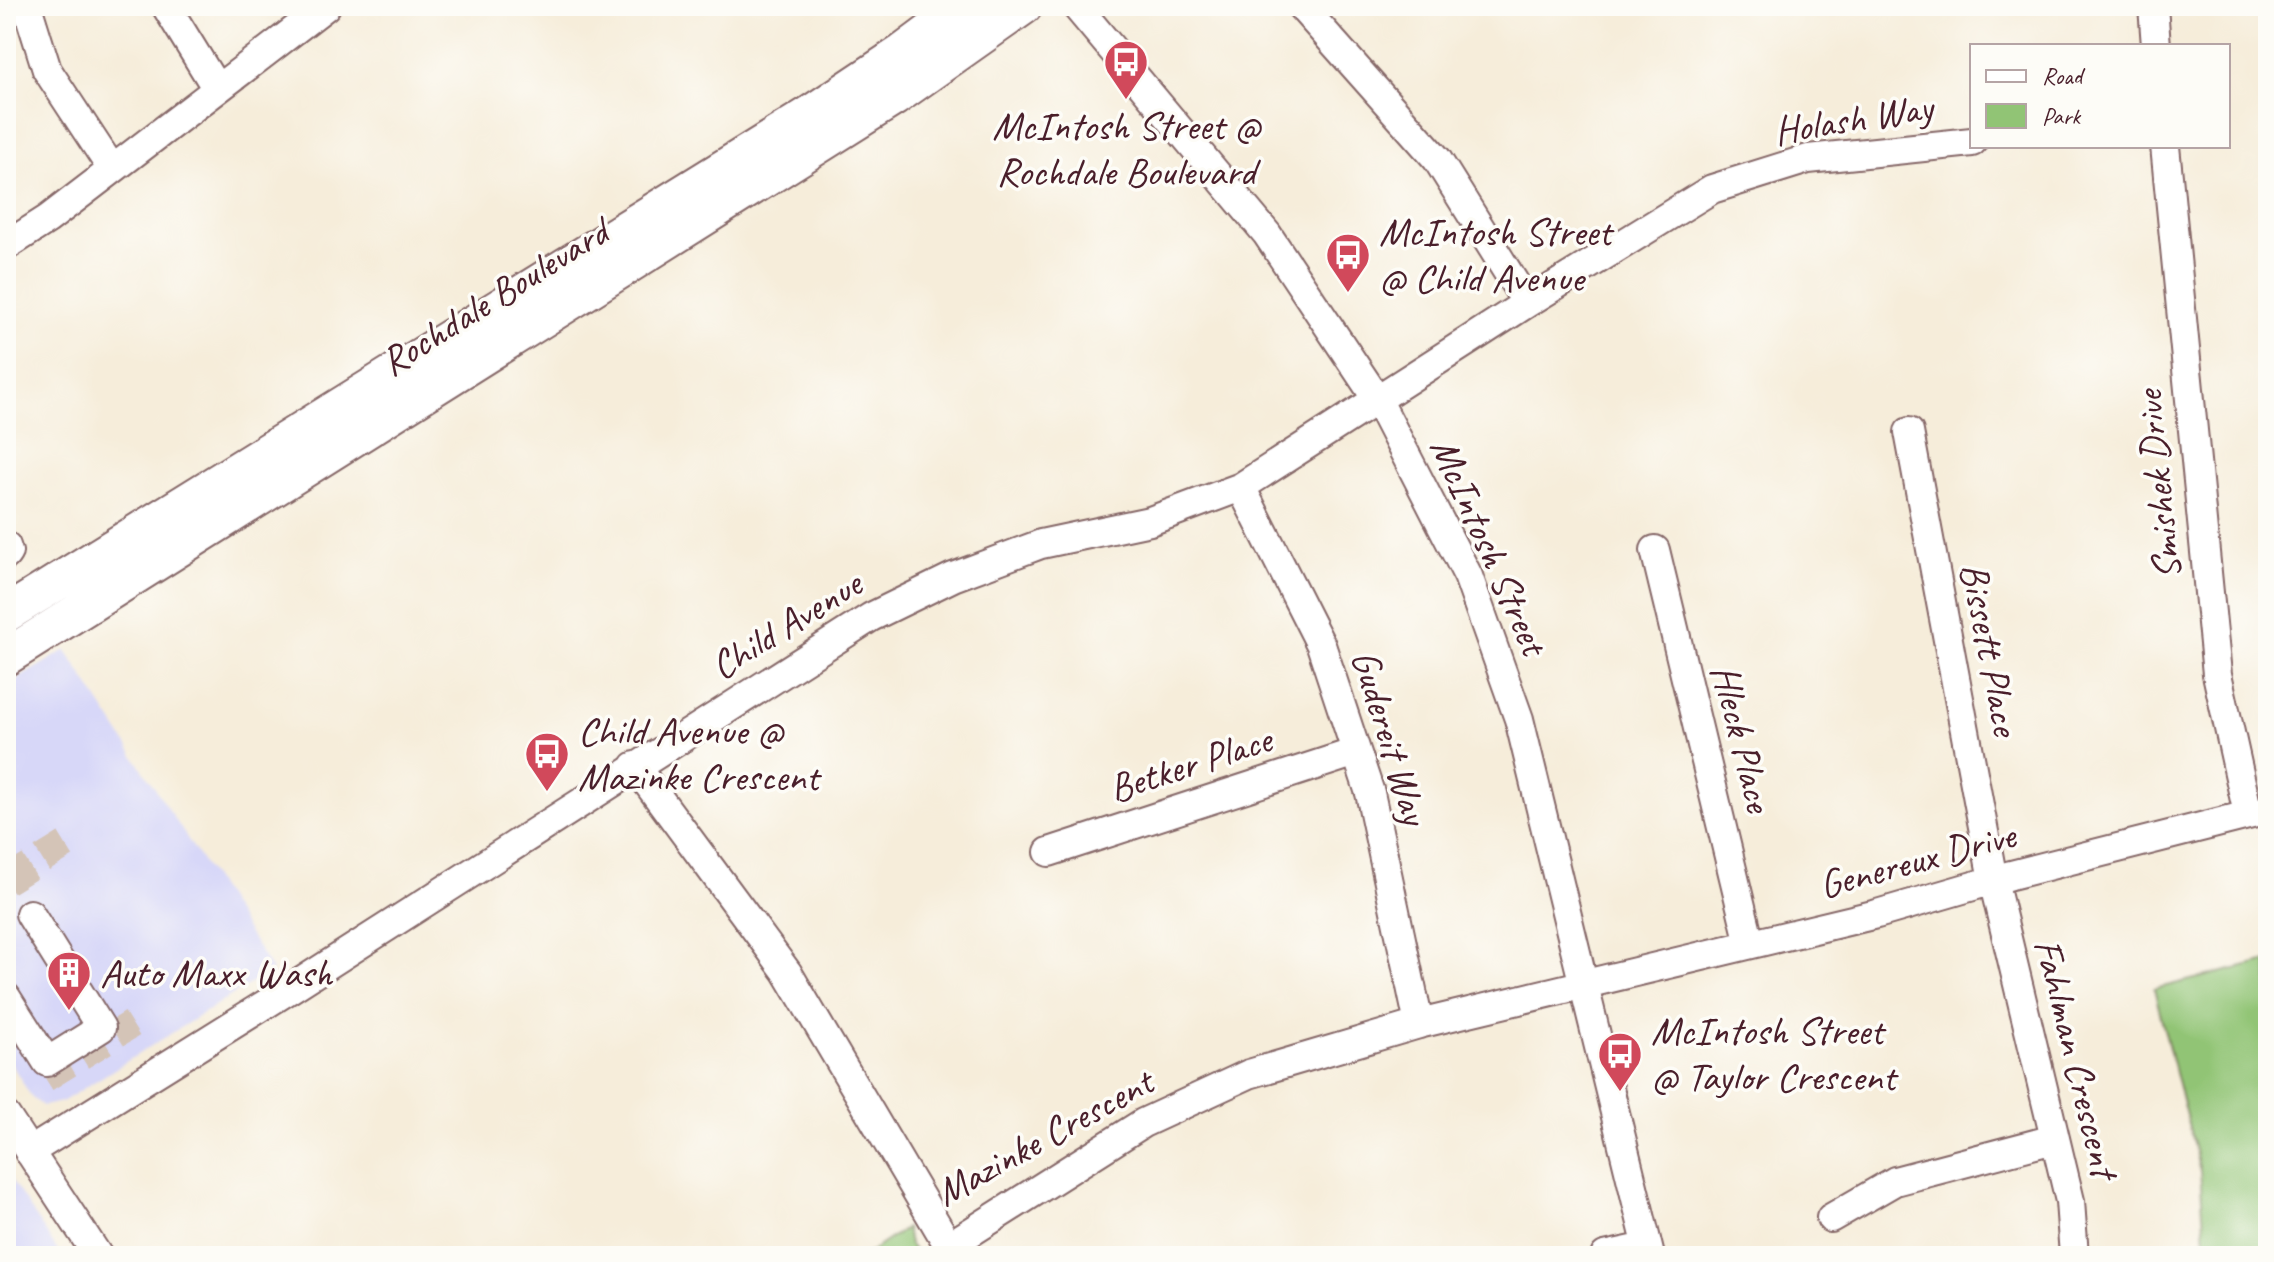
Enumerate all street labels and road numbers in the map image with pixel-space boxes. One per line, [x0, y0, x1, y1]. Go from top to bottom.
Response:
street label: Holash Way [1770, 81, 1939, 156]
street label: Rochdale Boulevard [371, 204, 622, 387]
street label: Smishek Drive [2123, 385, 2193, 582]
street label: McIntosh Street [1419, 430, 1561, 666]
street label: Child Avenue [701, 557, 873, 691]
street label: Bissett Place [1949, 558, 2032, 742]
street label: Gudereit Way [1340, 644, 1441, 833]
street label: Hleck Place [1700, 659, 1785, 820]
street label: Betker Place [1102, 713, 1280, 814]
street label: Genereux Drive [1814, 809, 2023, 910]
street label: Fahlman Crescent [2022, 933, 2131, 1188]
street label: Mazinke Crescent [927, 1055, 1165, 1217]

